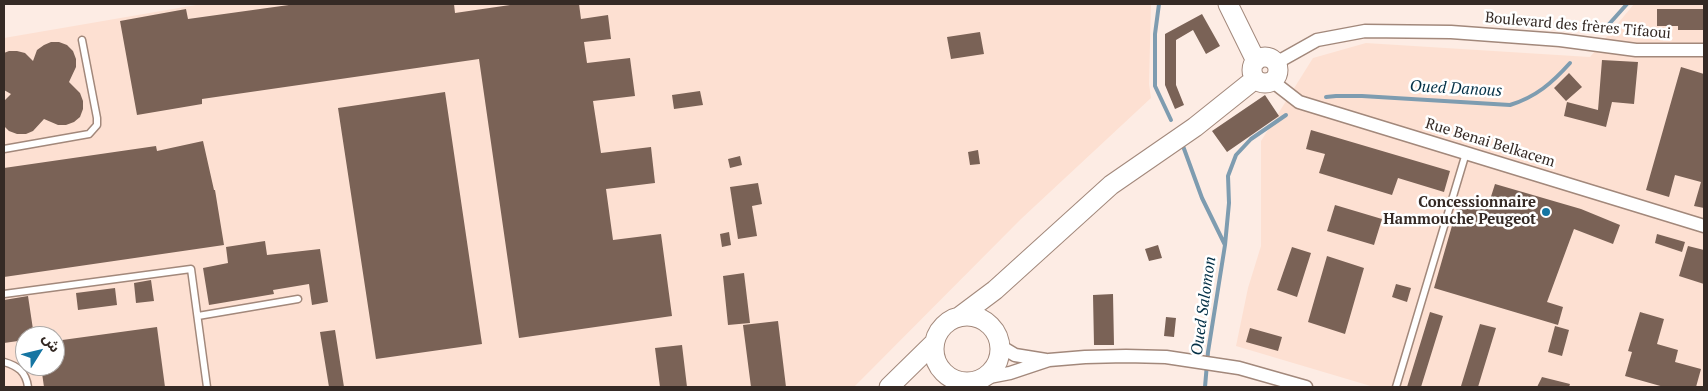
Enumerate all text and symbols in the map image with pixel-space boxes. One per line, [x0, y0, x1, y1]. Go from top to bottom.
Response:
street label: Boulevard des frères Tifaoui [1484, 9, 1672, 43]
water label: Oued Danous [1409, 77, 1503, 101]
street label: Rue Benai Belkacem [1423, 115, 1557, 171]
place label: Concessionnaire Hammouche Peugeot [1383, 194, 1536, 229]
marker: Concessionnaire Hammouche Peugeot [1540, 206, 1552, 218]
water label: Oued Salomon [1188, 255, 1220, 357]
north arrow [15, 326, 65, 376]
text: ش [38, 329, 65, 356]

